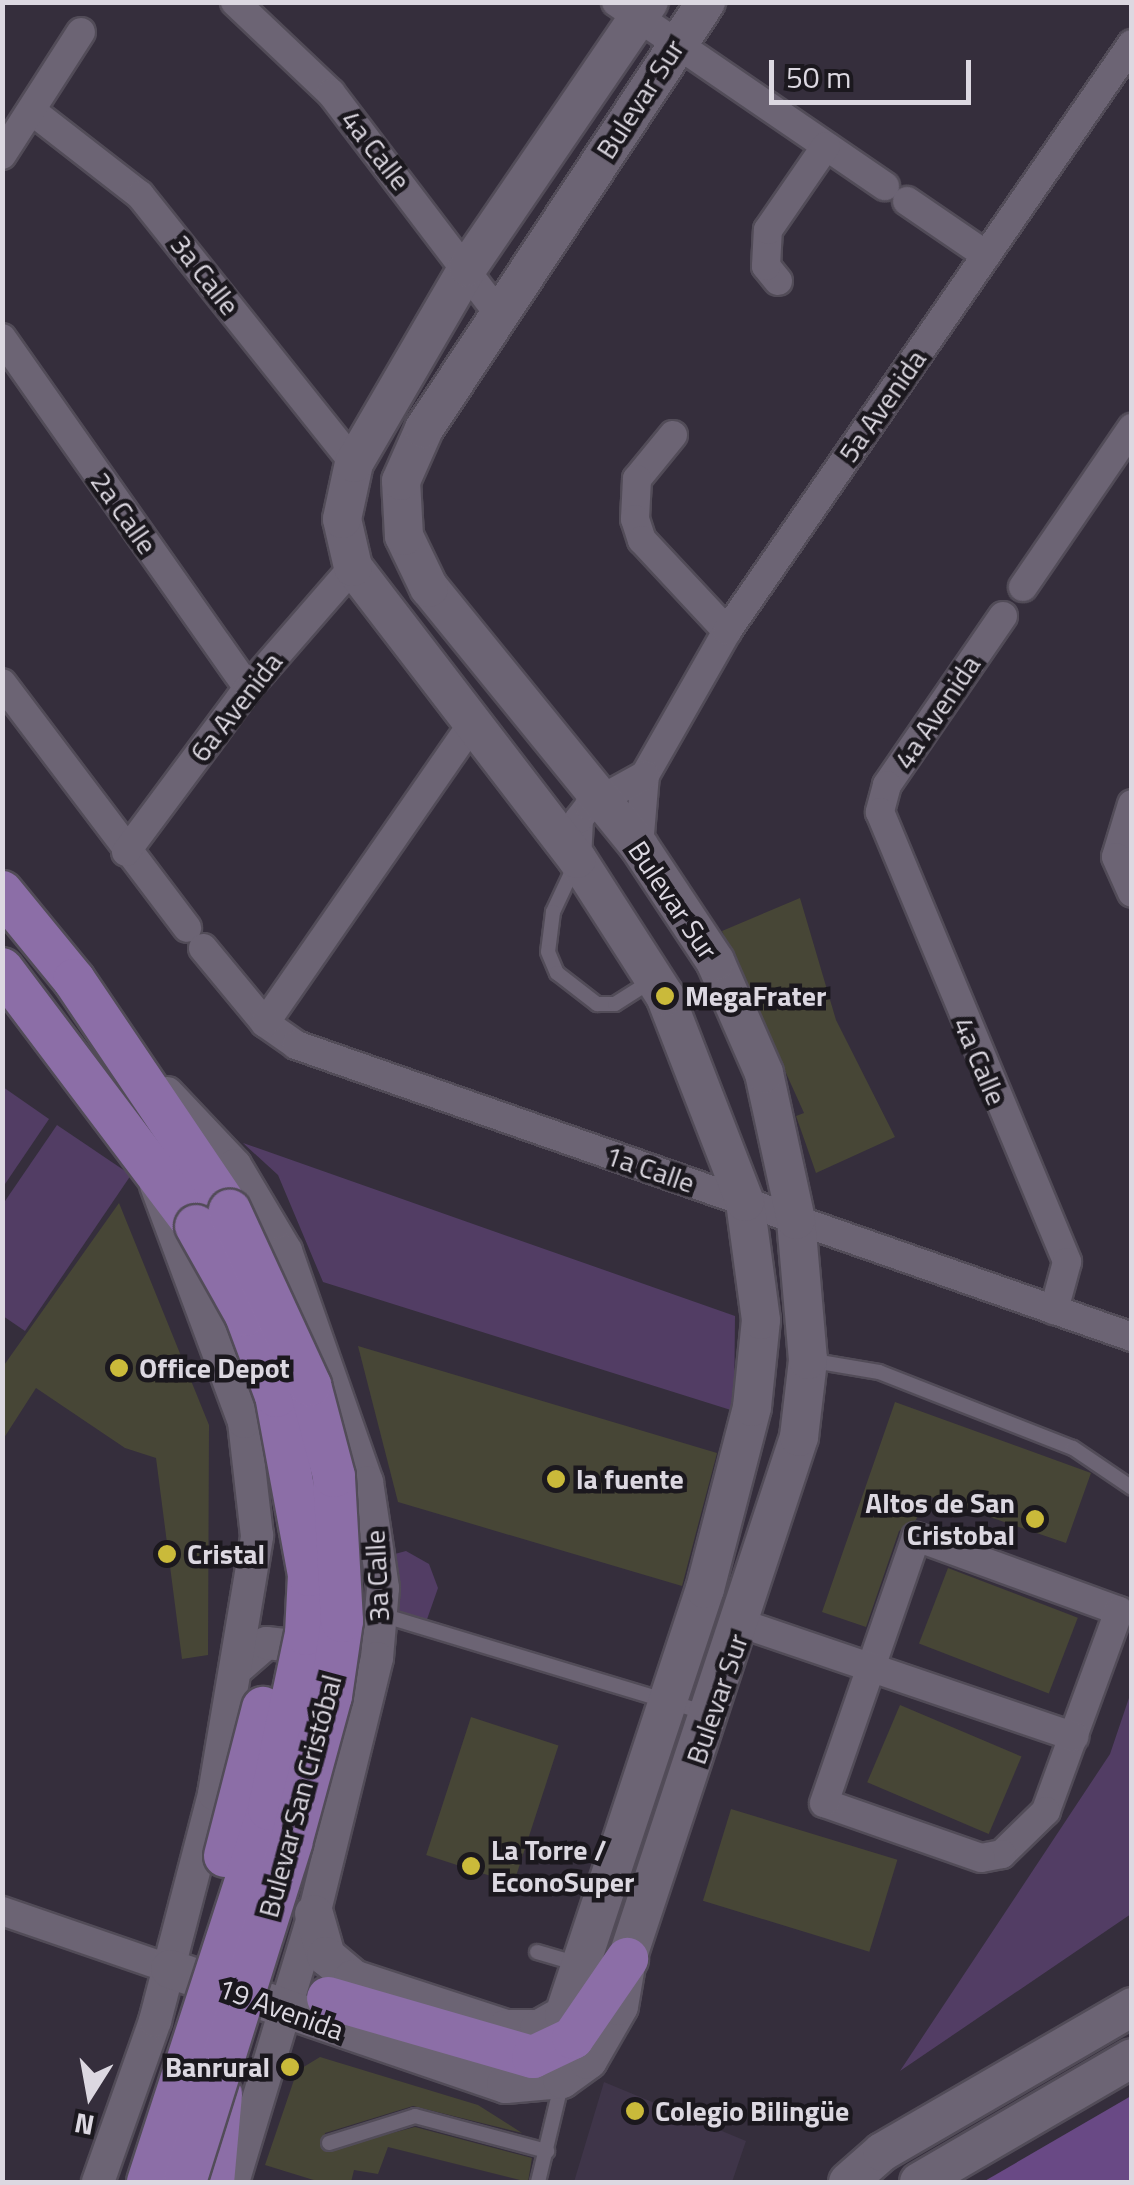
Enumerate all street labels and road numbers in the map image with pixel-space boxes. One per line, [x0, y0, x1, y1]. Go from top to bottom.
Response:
street label: Bulevar Sur [589, 33, 691, 165]
street label: 4a Calle [334, 103, 418, 197]
street label: 3a Calle [163, 228, 247, 322]
street label: 5a Avenida [831, 343, 933, 469]
street label: 2a Calle [84, 466, 164, 560]
street label: 6a Avenida [183, 646, 289, 768]
street label: 4a Avenida [887, 649, 987, 775]
street label: Bulevar Sur [621, 834, 725, 966]
street label: 4a Calle [947, 1012, 1013, 1110]
street label: 1a Calle [601, 1138, 699, 1200]
street label: 3a Calle [358, 1529, 396, 1623]
street label: Bulevar Sur [679, 1630, 755, 1768]
street label: Bulevar San Cristóbal [251, 1671, 349, 1921]
street label: 19 Avenida [214, 1971, 348, 2047]

